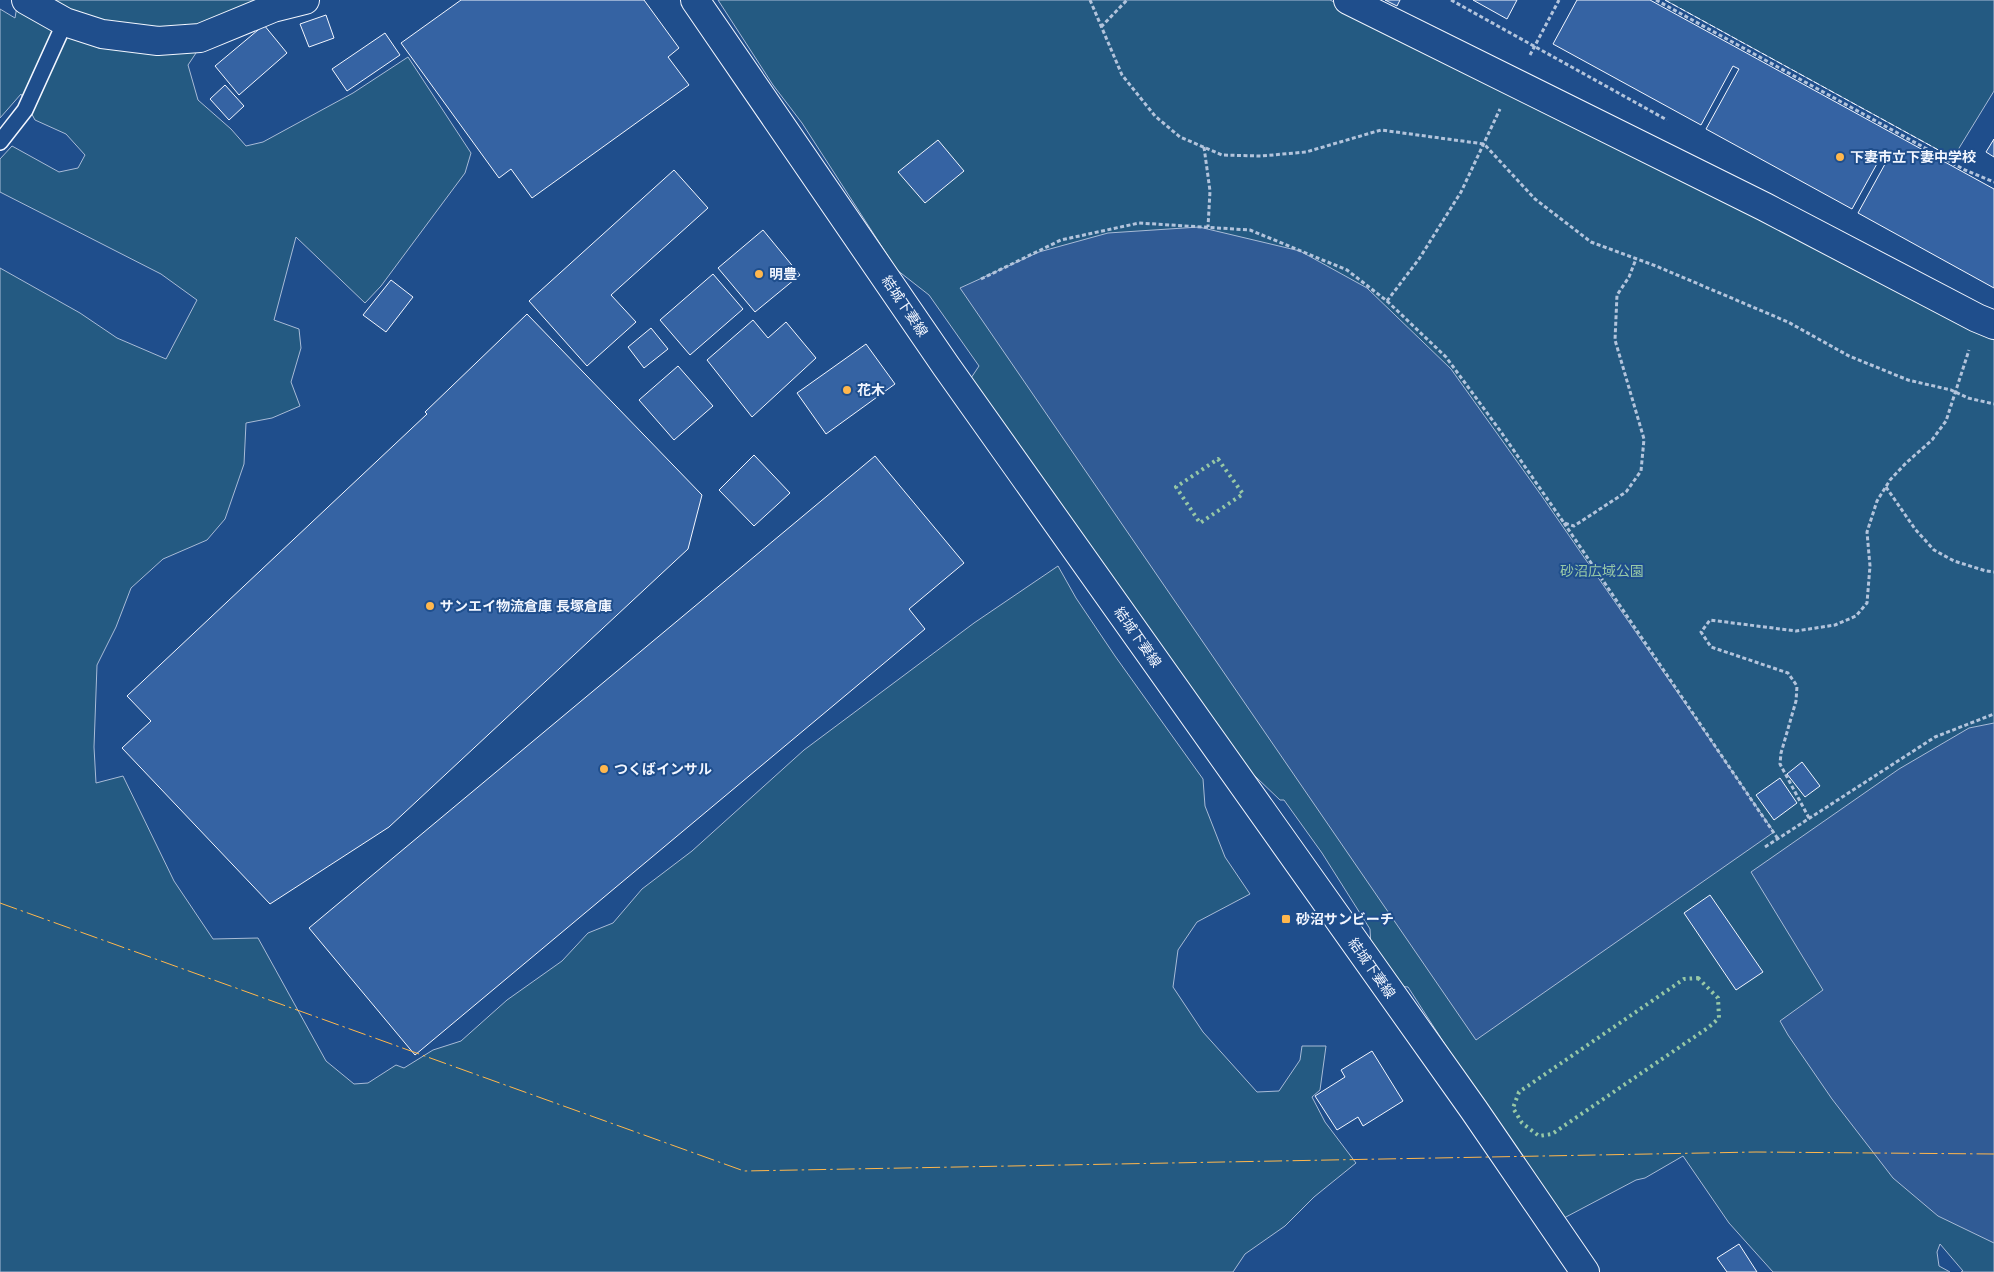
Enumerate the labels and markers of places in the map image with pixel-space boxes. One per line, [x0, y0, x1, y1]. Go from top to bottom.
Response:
place label: 下妻市立下妻中学校 [1850, 149, 1976, 165]
marker: 下妻市立下妻中学校 [1834, 151, 1846, 163]
place label: 明豊 [769, 266, 797, 282]
marker: 明豊 [753, 268, 765, 280]
place label: 花木 [857, 382, 885, 398]
marker: 花木 [841, 384, 853, 396]
place label: サンエイ物流倉庫 長塚倉庫 [440, 598, 612, 614]
marker: サンエイ物流倉庫 長塚倉庫 [424, 600, 436, 612]
place label: つくばインサル [614, 761, 712, 777]
marker: つくばインサル [598, 763, 610, 775]
place label: 砂沼サンビーチ [1296, 911, 1394, 927]
marker: 砂沼サンビーチ [1280, 913, 1292, 925]

